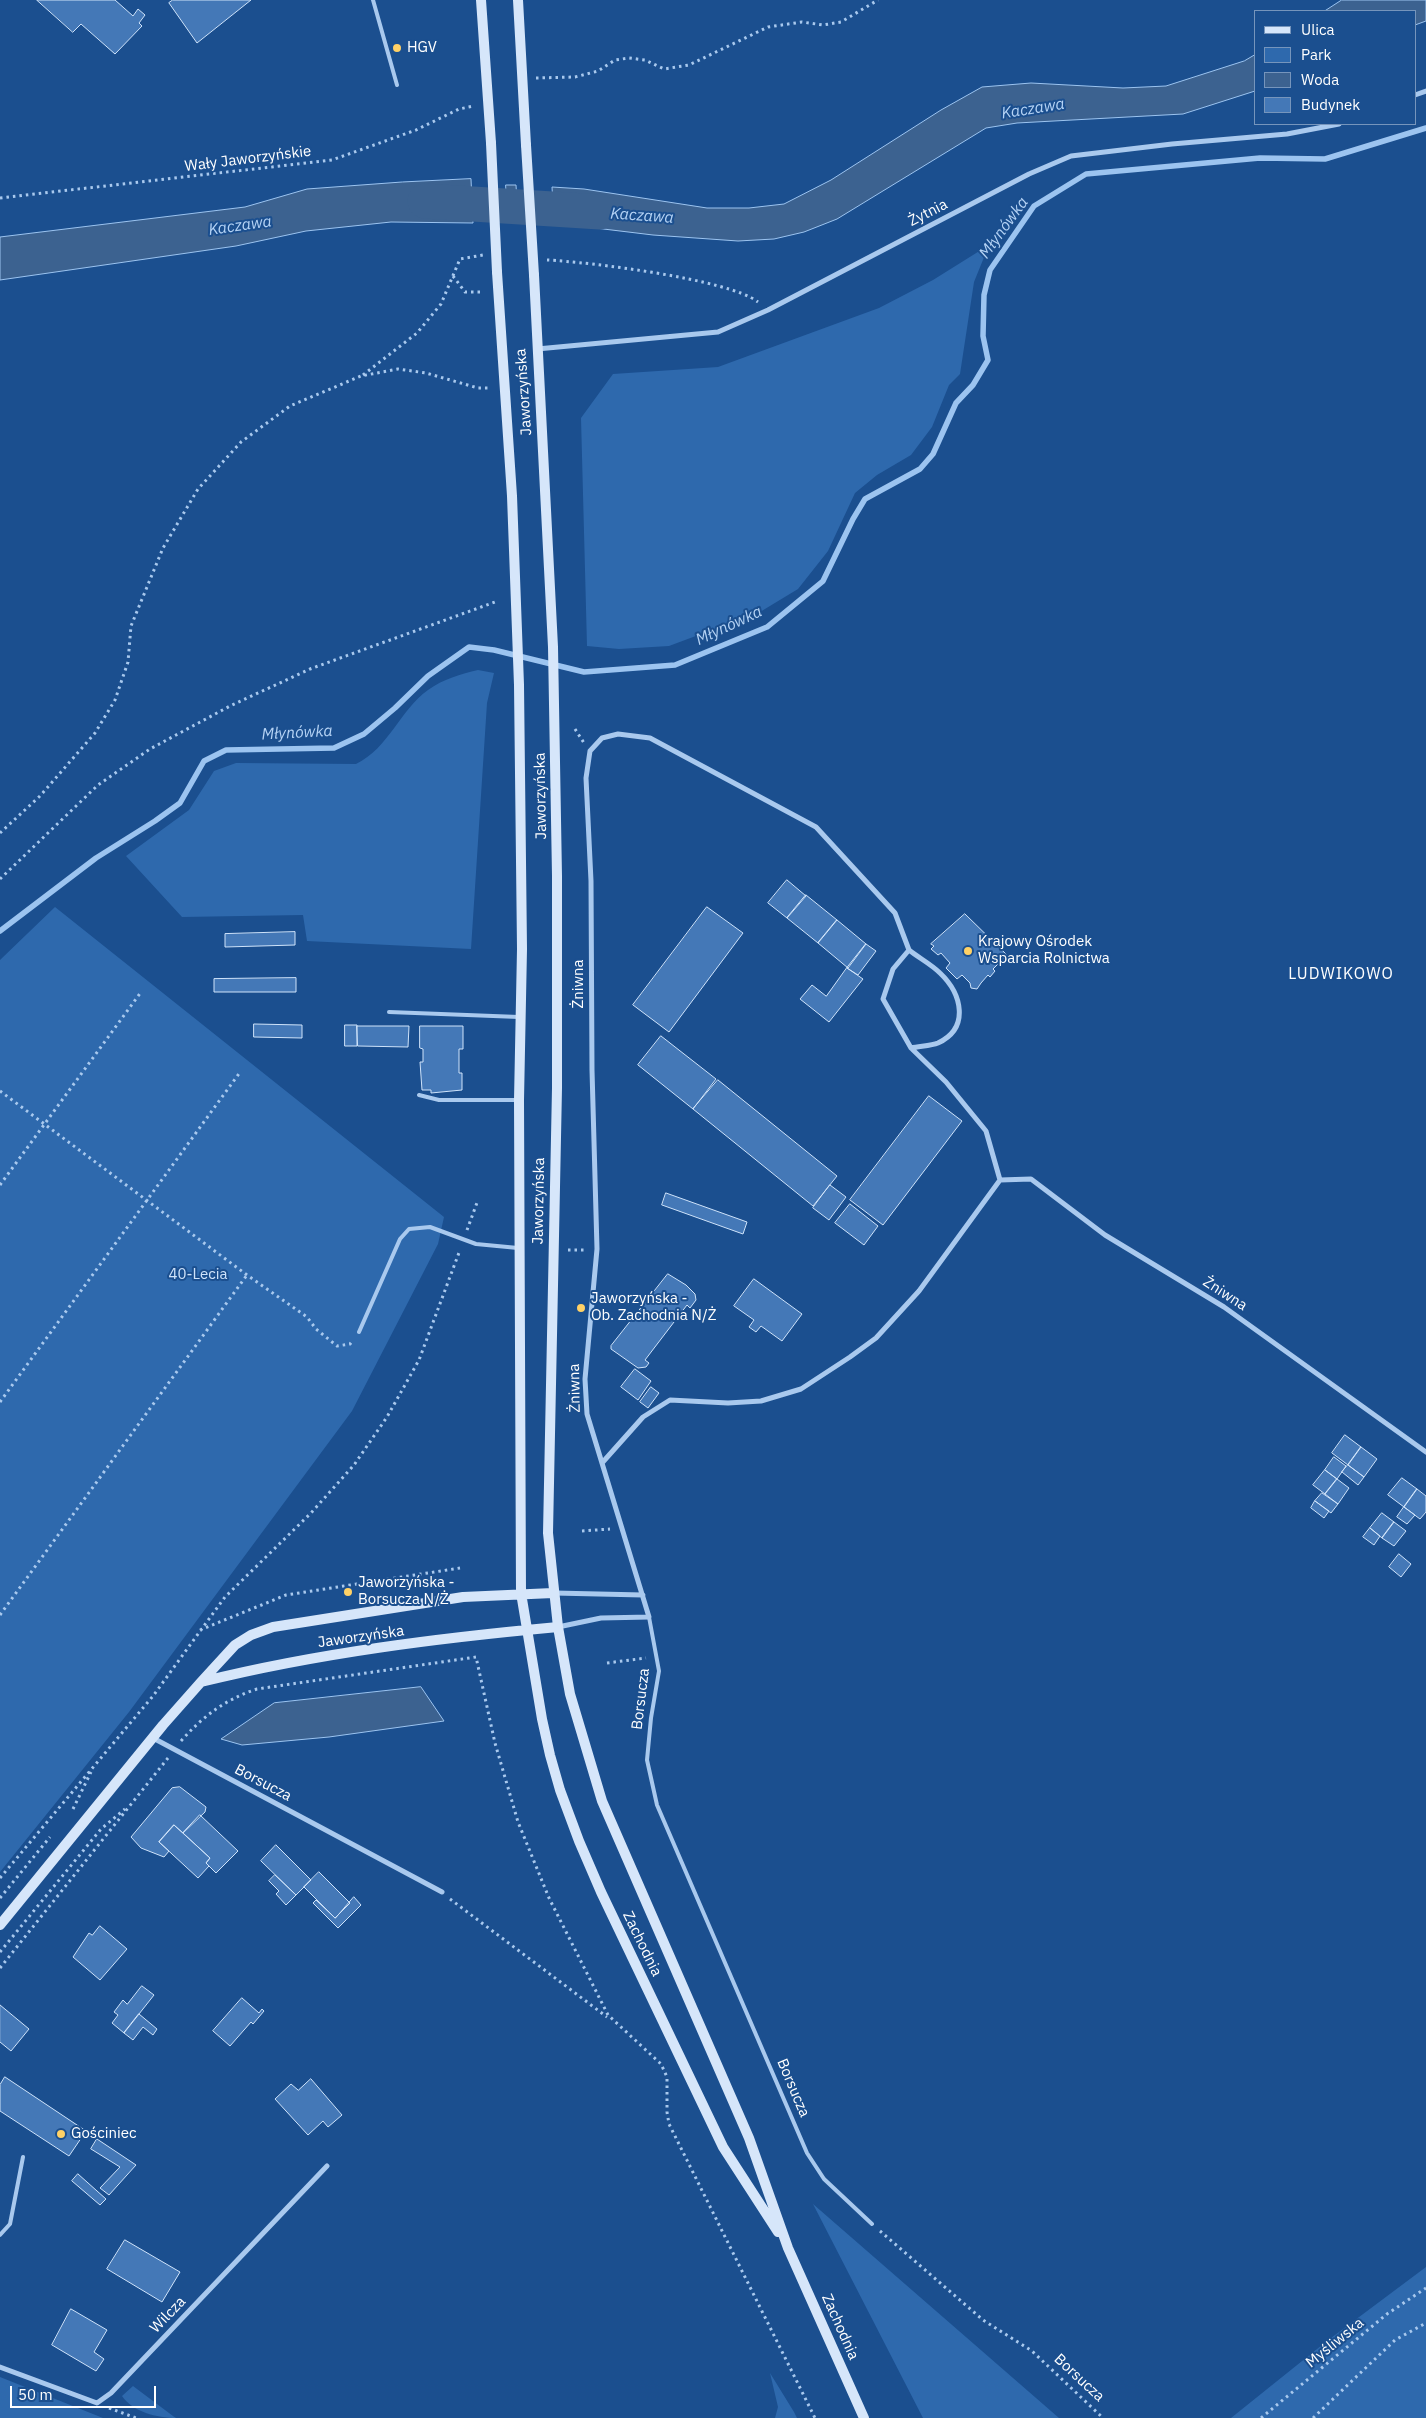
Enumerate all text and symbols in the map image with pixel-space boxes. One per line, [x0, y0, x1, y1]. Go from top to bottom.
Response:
legend [1254, 10, 1416, 125]
text: Ulica [1301, 20, 1335, 39]
place label: HGV [407, 39, 437, 57]
marker: HGV [391, 42, 403, 54]
text: Park [1301, 45, 1331, 64]
text: Woda [1301, 70, 1339, 89]
water label: Kaczawa [1000, 95, 1066, 123]
text: Budynek [1301, 95, 1360, 114]
street label: Wały Jaworzyńskie [184, 142, 312, 176]
water label: Młynówka [975, 194, 1033, 262]
street label: Żytnia [905, 196, 951, 230]
water label: Kaczawa [610, 204, 674, 228]
water label: Kaczawa [207, 212, 273, 240]
street label: Jaworzyńska [512, 348, 536, 436]
water label: Młynówka [693, 602, 765, 650]
water label: Młynówka [261, 722, 333, 744]
street label: Jaworzyńska [531, 752, 551, 840]
place label: Krajowy Ośrodek Wsparcia Rolnictwa [978, 933, 1110, 968]
marker: Krajowy Ośrodek Wsparcia Rolnictwa [962, 945, 974, 957]
street label: Żniwna [570, 959, 588, 1009]
district label: LUDWIKOWO [1287, 964, 1395, 984]
street label: Jaworzyńska [529, 1157, 549, 1245]
park label: 40-Lecia [169, 1266, 227, 1284]
street label: Żniwna [1200, 1273, 1250, 1315]
place label: Jaworzyńska - Ob. Zachodnia N/Ż [591, 1290, 716, 1325]
marker: Jaworzyńska - Ob. Zachodnia N/Ż [575, 1302, 587, 1314]
street label: Żniwna [566, 1363, 584, 1413]
place label: Jaworzyńska - Borsucza N/Ż [358, 1574, 455, 1609]
marker: Jaworzyńska - Borsucza N/Ż [342, 1586, 354, 1598]
street label: Jaworzyńska [317, 1622, 405, 1652]
street label: Borsucza [628, 1667, 654, 1731]
street label: Borsucza [231, 1760, 295, 1806]
street label: Zachodnia [619, 1909, 665, 1979]
street label: Borsucza [773, 2056, 813, 2120]
place label: Gościniec [71, 2125, 136, 2143]
marker: Gościniec [55, 2128, 67, 2140]
street label: Zachodnia [818, 2291, 862, 2363]
street label: Wilcza [146, 2293, 190, 2337]
street label: Myśliwska [1302, 2314, 1368, 2372]
street label: Borsucza [1050, 2350, 1108, 2406]
scale bar [12, 2376, 159, 2408]
text: 50 m [18, 2385, 53, 2404]

